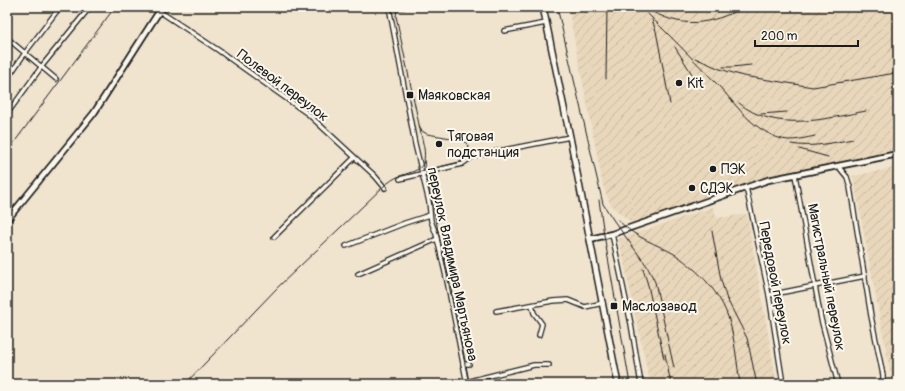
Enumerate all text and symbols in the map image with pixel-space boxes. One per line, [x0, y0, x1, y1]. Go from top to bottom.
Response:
scale bar [755, 22, 858, 48]
text: 200 m [761, 29, 798, 44]
street label: Полевой переулок [234, 46, 332, 125]
place label: Kit [687, 75, 704, 92]
marker: Kit [674, 78, 684, 88]
place label: Маяковская [418, 87, 490, 104]
marker: Маяковская [405, 90, 415, 100]
place label: Тяговая подстанция [447, 128, 519, 161]
marker: Тяговая подстанция [434, 139, 444, 149]
place label: ПЭК [721, 161, 746, 178]
marker: ПЭК [708, 164, 718, 174]
street label: переулок Владимира Мартьянова [424, 166, 481, 363]
place label: СДЭК [700, 180, 734, 197]
marker: СДЭК [687, 183, 697, 193]
street label: Магистральный переулок [804, 202, 849, 352]
street label: Передовой переулок [755, 220, 796, 346]
place label: Маслозавод [622, 298, 697, 315]
marker: Маслозавод [609, 301, 619, 311]

